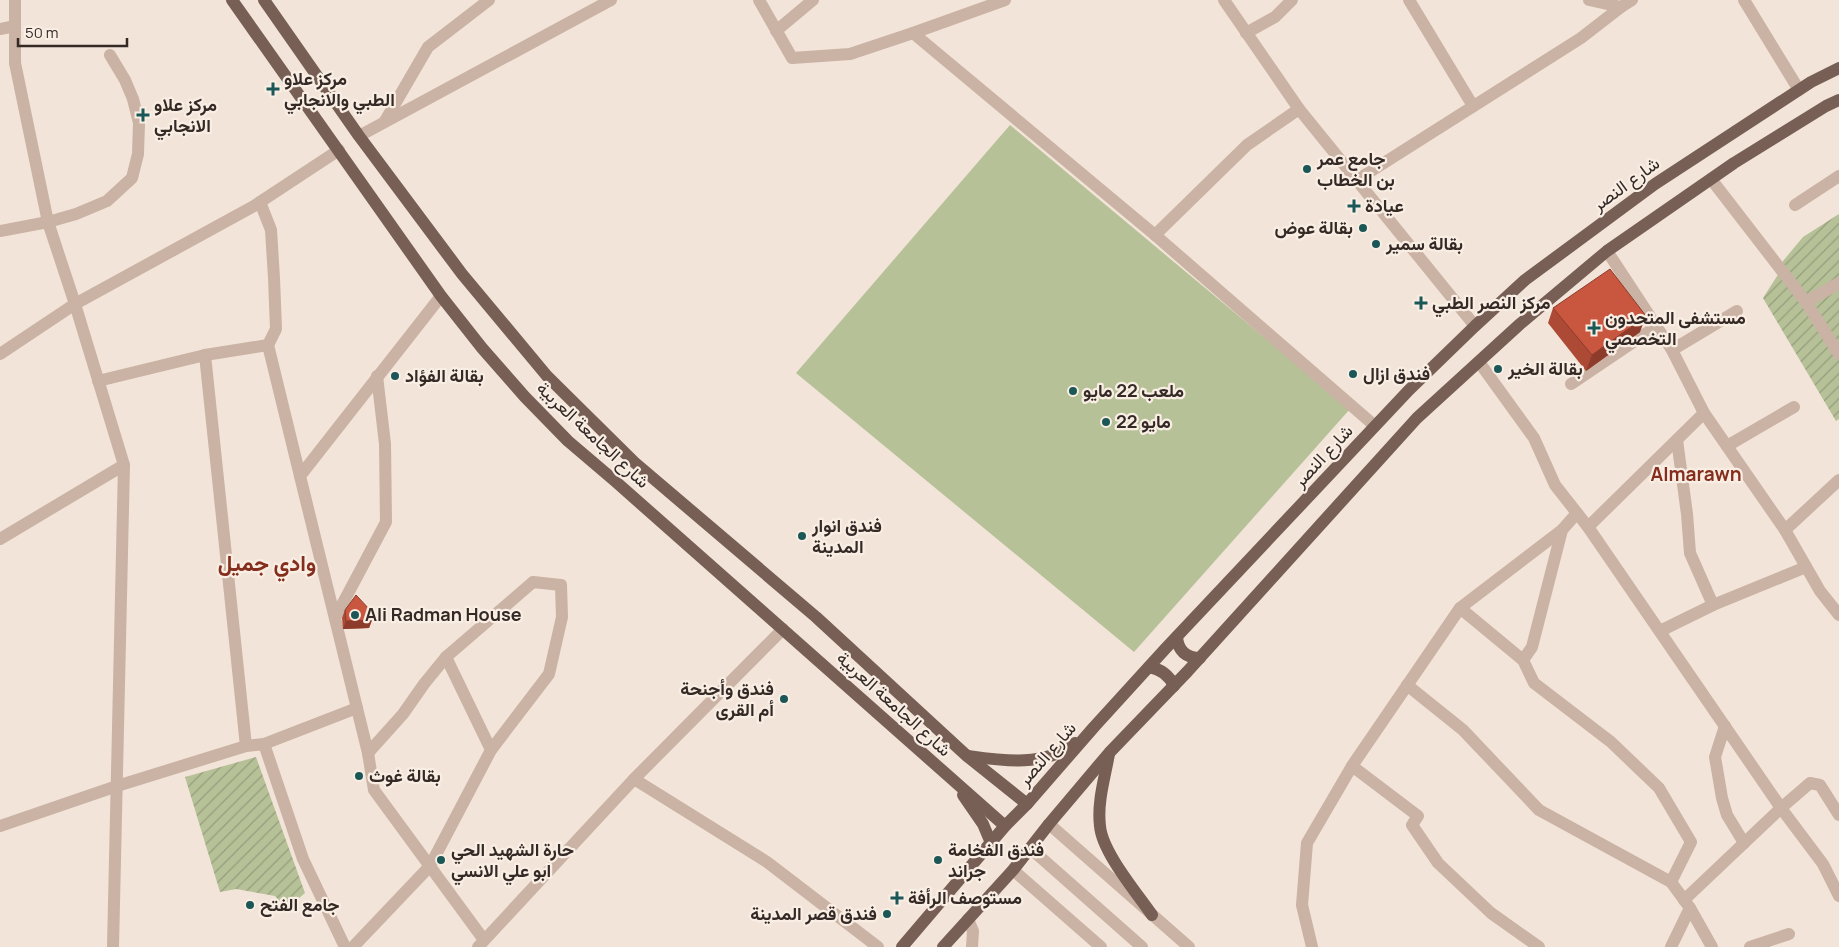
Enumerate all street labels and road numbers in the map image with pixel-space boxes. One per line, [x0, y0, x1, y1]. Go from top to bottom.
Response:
street label: شارع النصر [1586, 151, 1664, 217]
street label: شارع الجامعة العربية [531, 376, 655, 494]
street label: شارع النصر [1286, 419, 1358, 493]
street label: شارع الجامعة العربية [832, 645, 957, 762]
street label: شارع النصر [1011, 716, 1082, 792]

